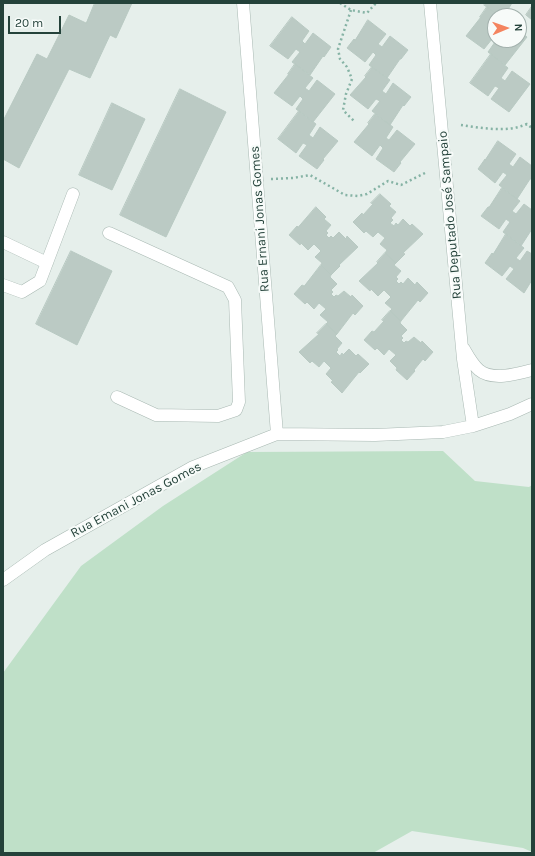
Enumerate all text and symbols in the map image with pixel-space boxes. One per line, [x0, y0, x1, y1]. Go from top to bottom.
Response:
scale bar [10, 8, 63, 34]
north arrow [487, 8, 527, 48]
text: 20 m [15, 16, 43, 30]
text: N [512, 23, 525, 32]
street label: Rua Deputado José Sampaio [435, 130, 465, 300]
street label: Rua Ernani Jonas Gomes [247, 145, 273, 293]
street label: Rua Emani Jonas Gomes [68, 459, 204, 541]

